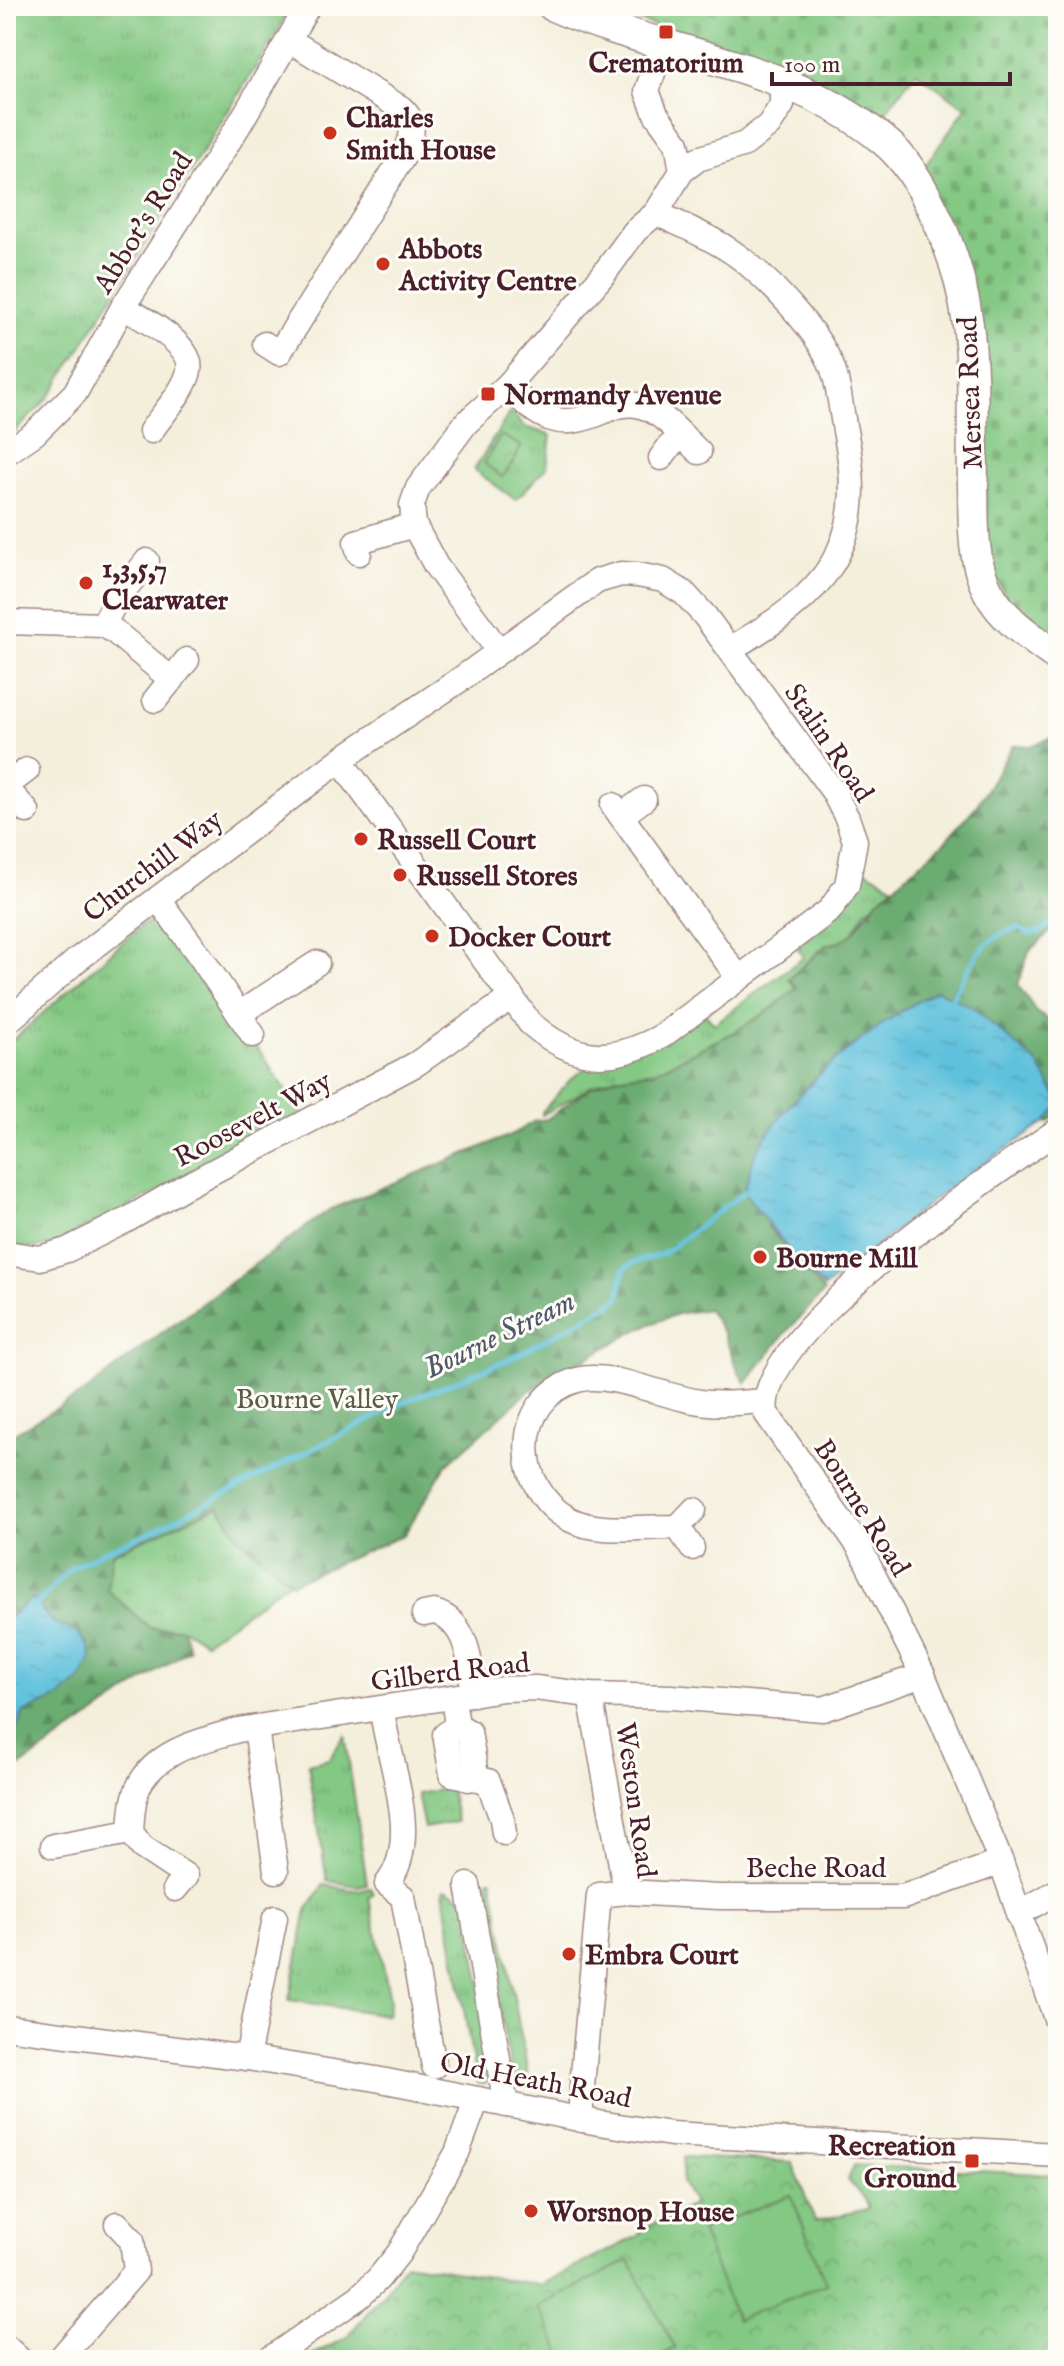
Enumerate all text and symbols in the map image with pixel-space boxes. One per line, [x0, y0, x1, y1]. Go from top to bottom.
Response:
marker: Crematorium [657, 23, 675, 41]
scale bar [772, 36, 1010, 86]
place label: Crematorium [588, 47, 744, 82]
text: 100 m [784, 50, 840, 81]
place label: Charles Smith House [346, 102, 496, 169]
marker: Charles Smith House [321, 124, 339, 142]
street label: Abbot's Road [86, 146, 201, 301]
place label: Abbots Activity Centre [398, 233, 577, 300]
marker: Abbots Activity Centre [374, 255, 392, 273]
street label: Mersea Road [951, 316, 992, 470]
place label: Normandy Avenue [503, 379, 722, 414]
marker: Normandy Avenue [479, 385, 497, 403]
place label: 1,3,5,7 Clearwater [102, 552, 229, 619]
marker: 1,3,5,7 Clearwater [77, 574, 95, 592]
street label: Stalin Road [776, 677, 880, 809]
street label: Churchill Way [77, 803, 230, 931]
place label: Russell Court [377, 824, 536, 859]
marker: Russell Court [352, 830, 370, 848]
place label: Russell Stores [416, 860, 578, 895]
marker: Russell Stores [391, 866, 409, 884]
place label: Docker Court [448, 921, 611, 956]
marker: Docker Court [423, 927, 441, 945]
street label: Roosevelt Way [169, 1064, 338, 1176]
place label: Bourne Mill [776, 1242, 919, 1277]
marker: Bourne Mill [751, 1248, 769, 1266]
water label: Bourne Stream [418, 1283, 582, 1389]
park label: Bourne Valley [236, 1383, 399, 1418]
street label: Bourne Road [805, 1433, 917, 1584]
street label: Gilberd Road [369, 1646, 532, 1701]
street label: Weston Road [606, 1720, 663, 1880]
street label: Beche Road [746, 1852, 886, 1887]
place label: Embra Court [585, 1939, 739, 1974]
marker: Embra Court [560, 1945, 578, 1963]
street label: Old Heath Road [437, 2046, 634, 2117]
place label: Recreation Ground [828, 2130, 957, 2197]
marker: Recreation Ground [963, 2152, 981, 2170]
place label: Worsnop House [546, 2196, 735, 2231]
marker: Worsnop House [522, 2202, 540, 2220]

